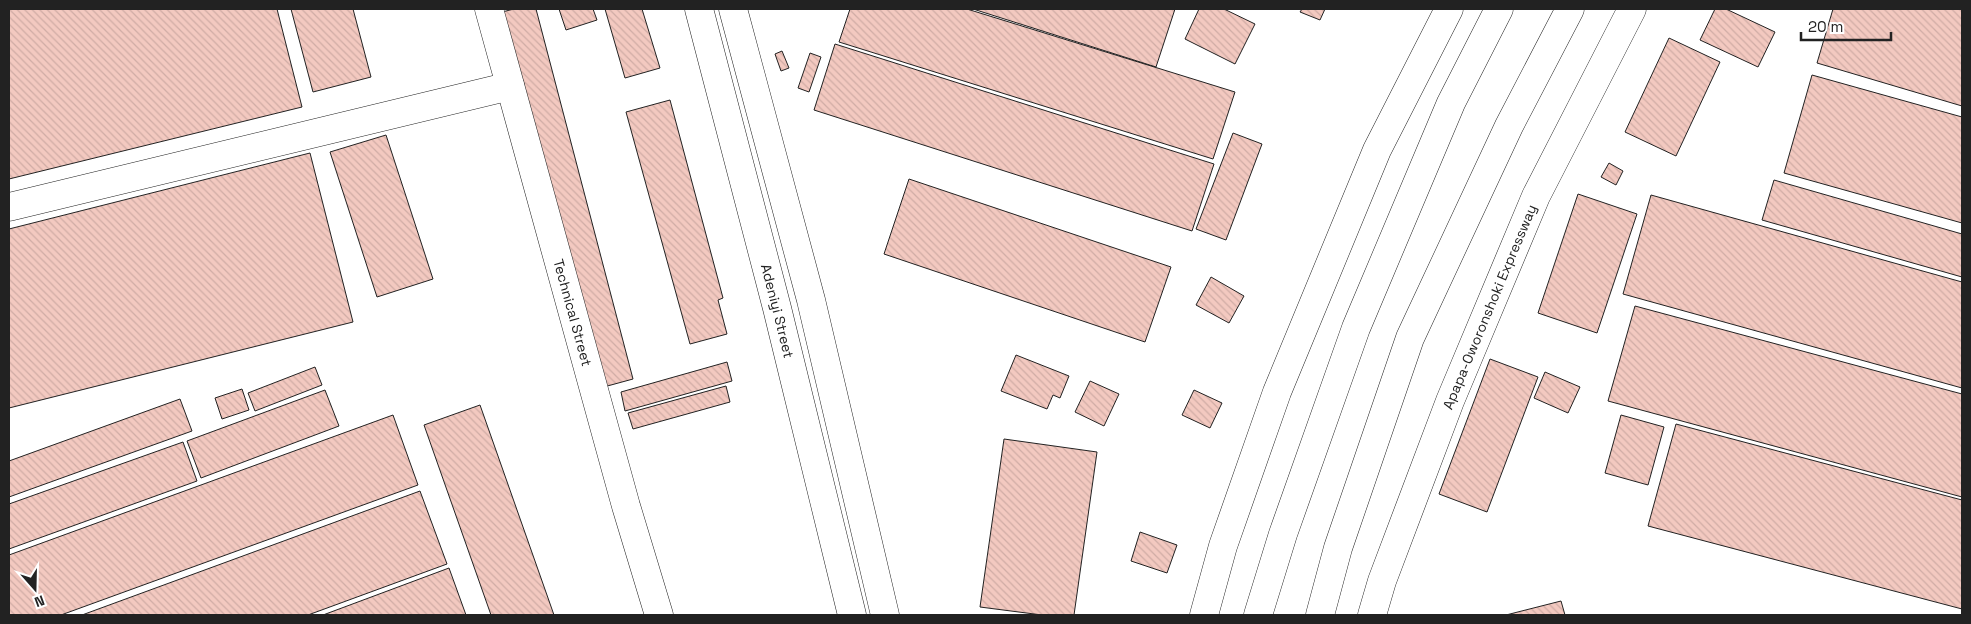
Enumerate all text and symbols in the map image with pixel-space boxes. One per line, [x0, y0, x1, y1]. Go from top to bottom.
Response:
scale bar [1801, 10, 1891, 42]
text: 20 m [1808, 17, 1843, 36]
street label: Apapa-Oworonshoki Expressway [1439, 202, 1540, 412]
street label: Technical Street [549, 257, 596, 368]
street label: Adeniyi Street [757, 262, 798, 360]
north arrow [10, 564, 60, 614]
text: N [32, 591, 47, 611]

